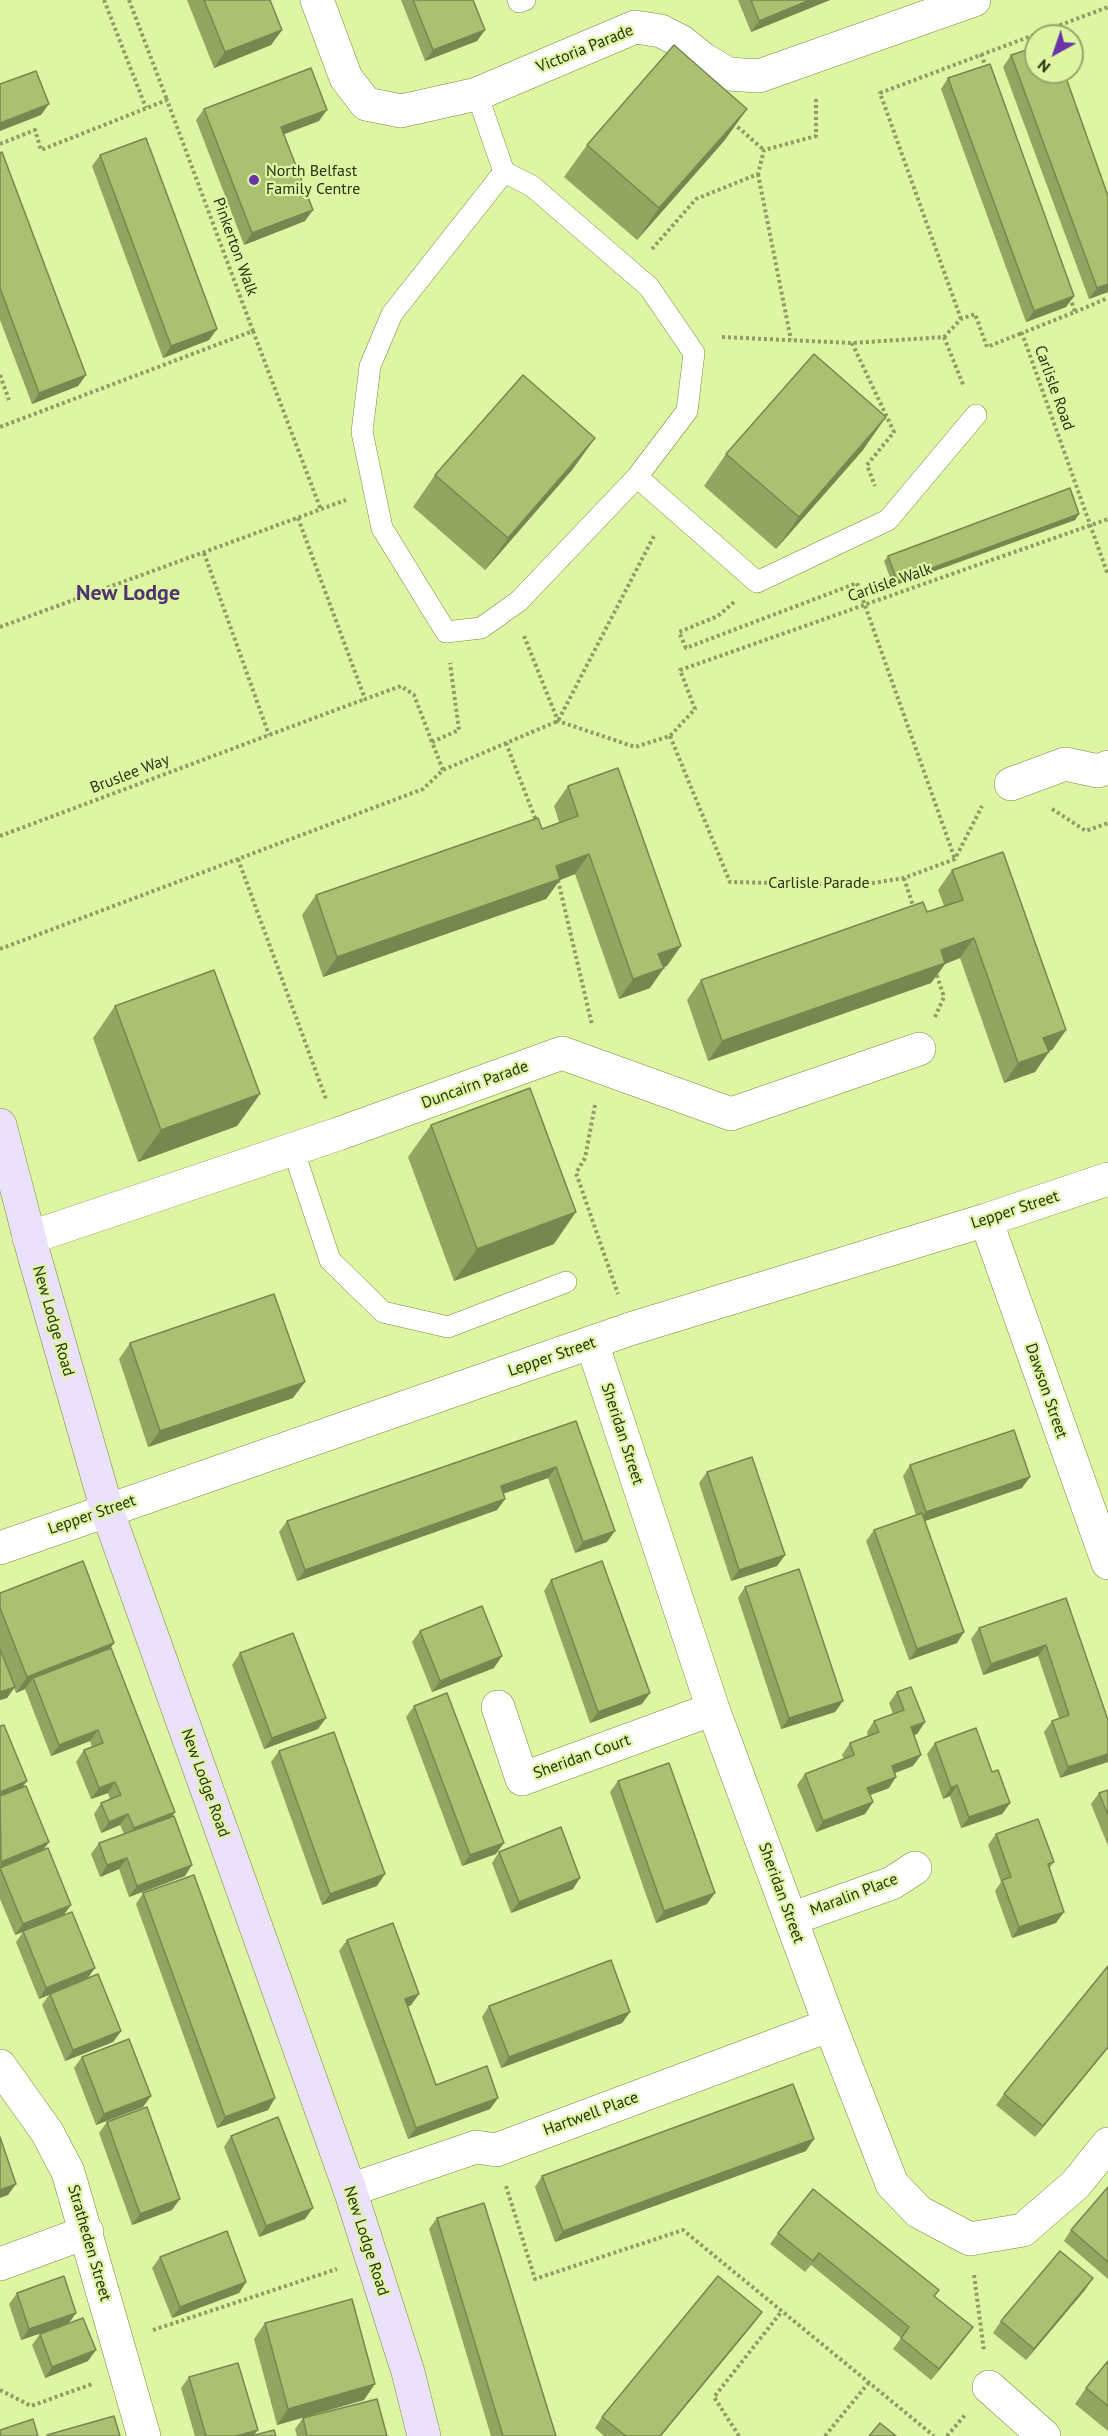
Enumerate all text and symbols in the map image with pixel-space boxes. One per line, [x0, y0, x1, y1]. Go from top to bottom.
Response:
street label: Victoria Parade [534, 21, 636, 77]
north arrow [1024, 24, 1084, 84]
text: N [1033, 55, 1054, 77]
place label: North Belfast Family Centre [266, 161, 360, 199]
marker: North Belfast Family Centre [247, 173, 261, 187]
street label: Pinkerton Walk [208, 195, 262, 299]
street label: Carlisle Road [1030, 343, 1078, 433]
street label: Carlisle Walk [845, 560, 935, 606]
district label: New Lodge [76, 581, 180, 607]
street label: Bruslee Way [88, 750, 172, 798]
street label: Carlisle Parade [768, 873, 870, 893]
street label: Duncairn Parade [419, 1057, 531, 1113]
street label: Lepper Street [969, 1187, 1061, 1233]
street label: New Lodge Road [28, 1264, 78, 1378]
street label: Lepper Street [506, 1333, 598, 1381]
street label: Dawson Street [1021, 1341, 1071, 1441]
street label: Sheridan Street [597, 1381, 647, 1487]
street label: Lepper Street [46, 1491, 138, 1539]
street label: New Lodge Road [176, 1726, 234, 1840]
street label: Sheridan Court [531, 1731, 633, 1783]
street label: Sheridan Street [754, 1840, 808, 1946]
street label: Maralin Place [807, 1869, 901, 1921]
street label: Hartwell Place [541, 2088, 641, 2140]
street label: Stratheden Street [63, 2183, 115, 2303]
street label: New Lodge Road [339, 2184, 393, 2298]

